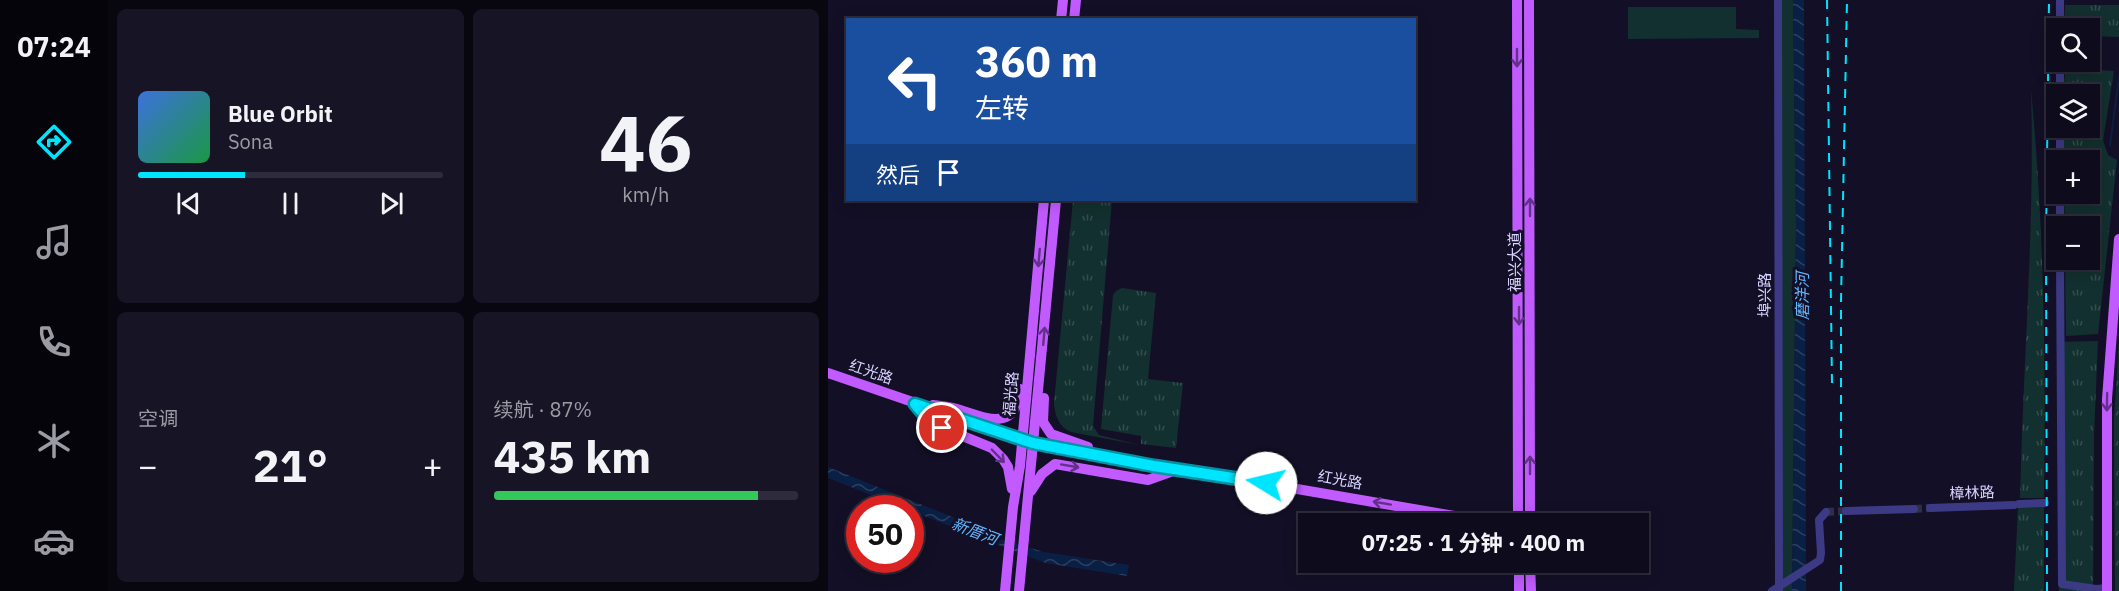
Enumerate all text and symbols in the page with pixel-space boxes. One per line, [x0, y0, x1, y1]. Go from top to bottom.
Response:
map controls [2046, 18, 2100, 270]
button: search [2046, 18, 2100, 72]
text: 07:24 [17, 29, 91, 64]
text: 360 m [975, 34, 1098, 89]
icon: left [876, 42, 954, 120]
one-way arrow [1511, 48, 1523, 68]
button: layers [2046, 84, 2100, 138]
text: 左转 [975, 90, 1029, 125]
text: 46 [599, 91, 693, 192]
text: Blue Orbit [228, 99, 333, 128]
icon: directions [33, 121, 75, 163]
text: Sona [228, 128, 273, 155]
button: + [2046, 150, 2100, 204]
icon: arrive [932, 156, 965, 189]
text: 然后 [876, 160, 920, 189]
text: km/h [622, 181, 669, 208]
icon: previous [172, 187, 205, 220]
icon: pause [274, 187, 307, 220]
icon: next [375, 187, 408, 220]
one-way arrow [1524, 198, 1536, 218]
button: − [2046, 216, 2100, 270]
icon: music [33, 221, 75, 263]
street label: 福兴大道 [1505, 232, 1524, 292]
one-way arrow [1033, 247, 1044, 267]
water label: 磨洋河 [1792, 269, 1812, 320]
street label: 埠兴路 [1755, 272, 1774, 318]
one-way arrow [1513, 306, 1525, 326]
icon: phone [33, 321, 75, 363]
one-way arrow [1039, 327, 1050, 347]
street label: 红光路 [847, 355, 896, 388]
street label: 福光路 [999, 371, 1022, 417]
one-way arrow [2101, 392, 2113, 412]
text: 续航 · 87% [494, 396, 592, 423]
pin [916, 402, 967, 453]
text: 空调 [138, 405, 178, 432]
icon: arrive [925, 411, 958, 444]
icon: climate [33, 420, 75, 462]
text: 435 km [494, 427, 651, 485]
text: 21° [253, 436, 328, 494]
text: − [138, 444, 158, 487]
text: + [423, 444, 443, 487]
one-way arrow [991, 448, 1005, 463]
position arrow [1234, 451, 1298, 515]
one-way arrow [1524, 456, 1536, 476]
one-way arrow [1059, 461, 1079, 472]
street label: 红光路 [1316, 466, 1364, 493]
street label: 樟林路 [1949, 482, 1995, 503]
speed limit sign: 50 [846, 495, 924, 573]
one-way arrow [1372, 497, 1392, 508]
water label: 新厝河 [949, 513, 1004, 550]
icon: car [33, 520, 75, 562]
text: 07:25 · 1 分钟 · 400 m [1362, 528, 1585, 557]

